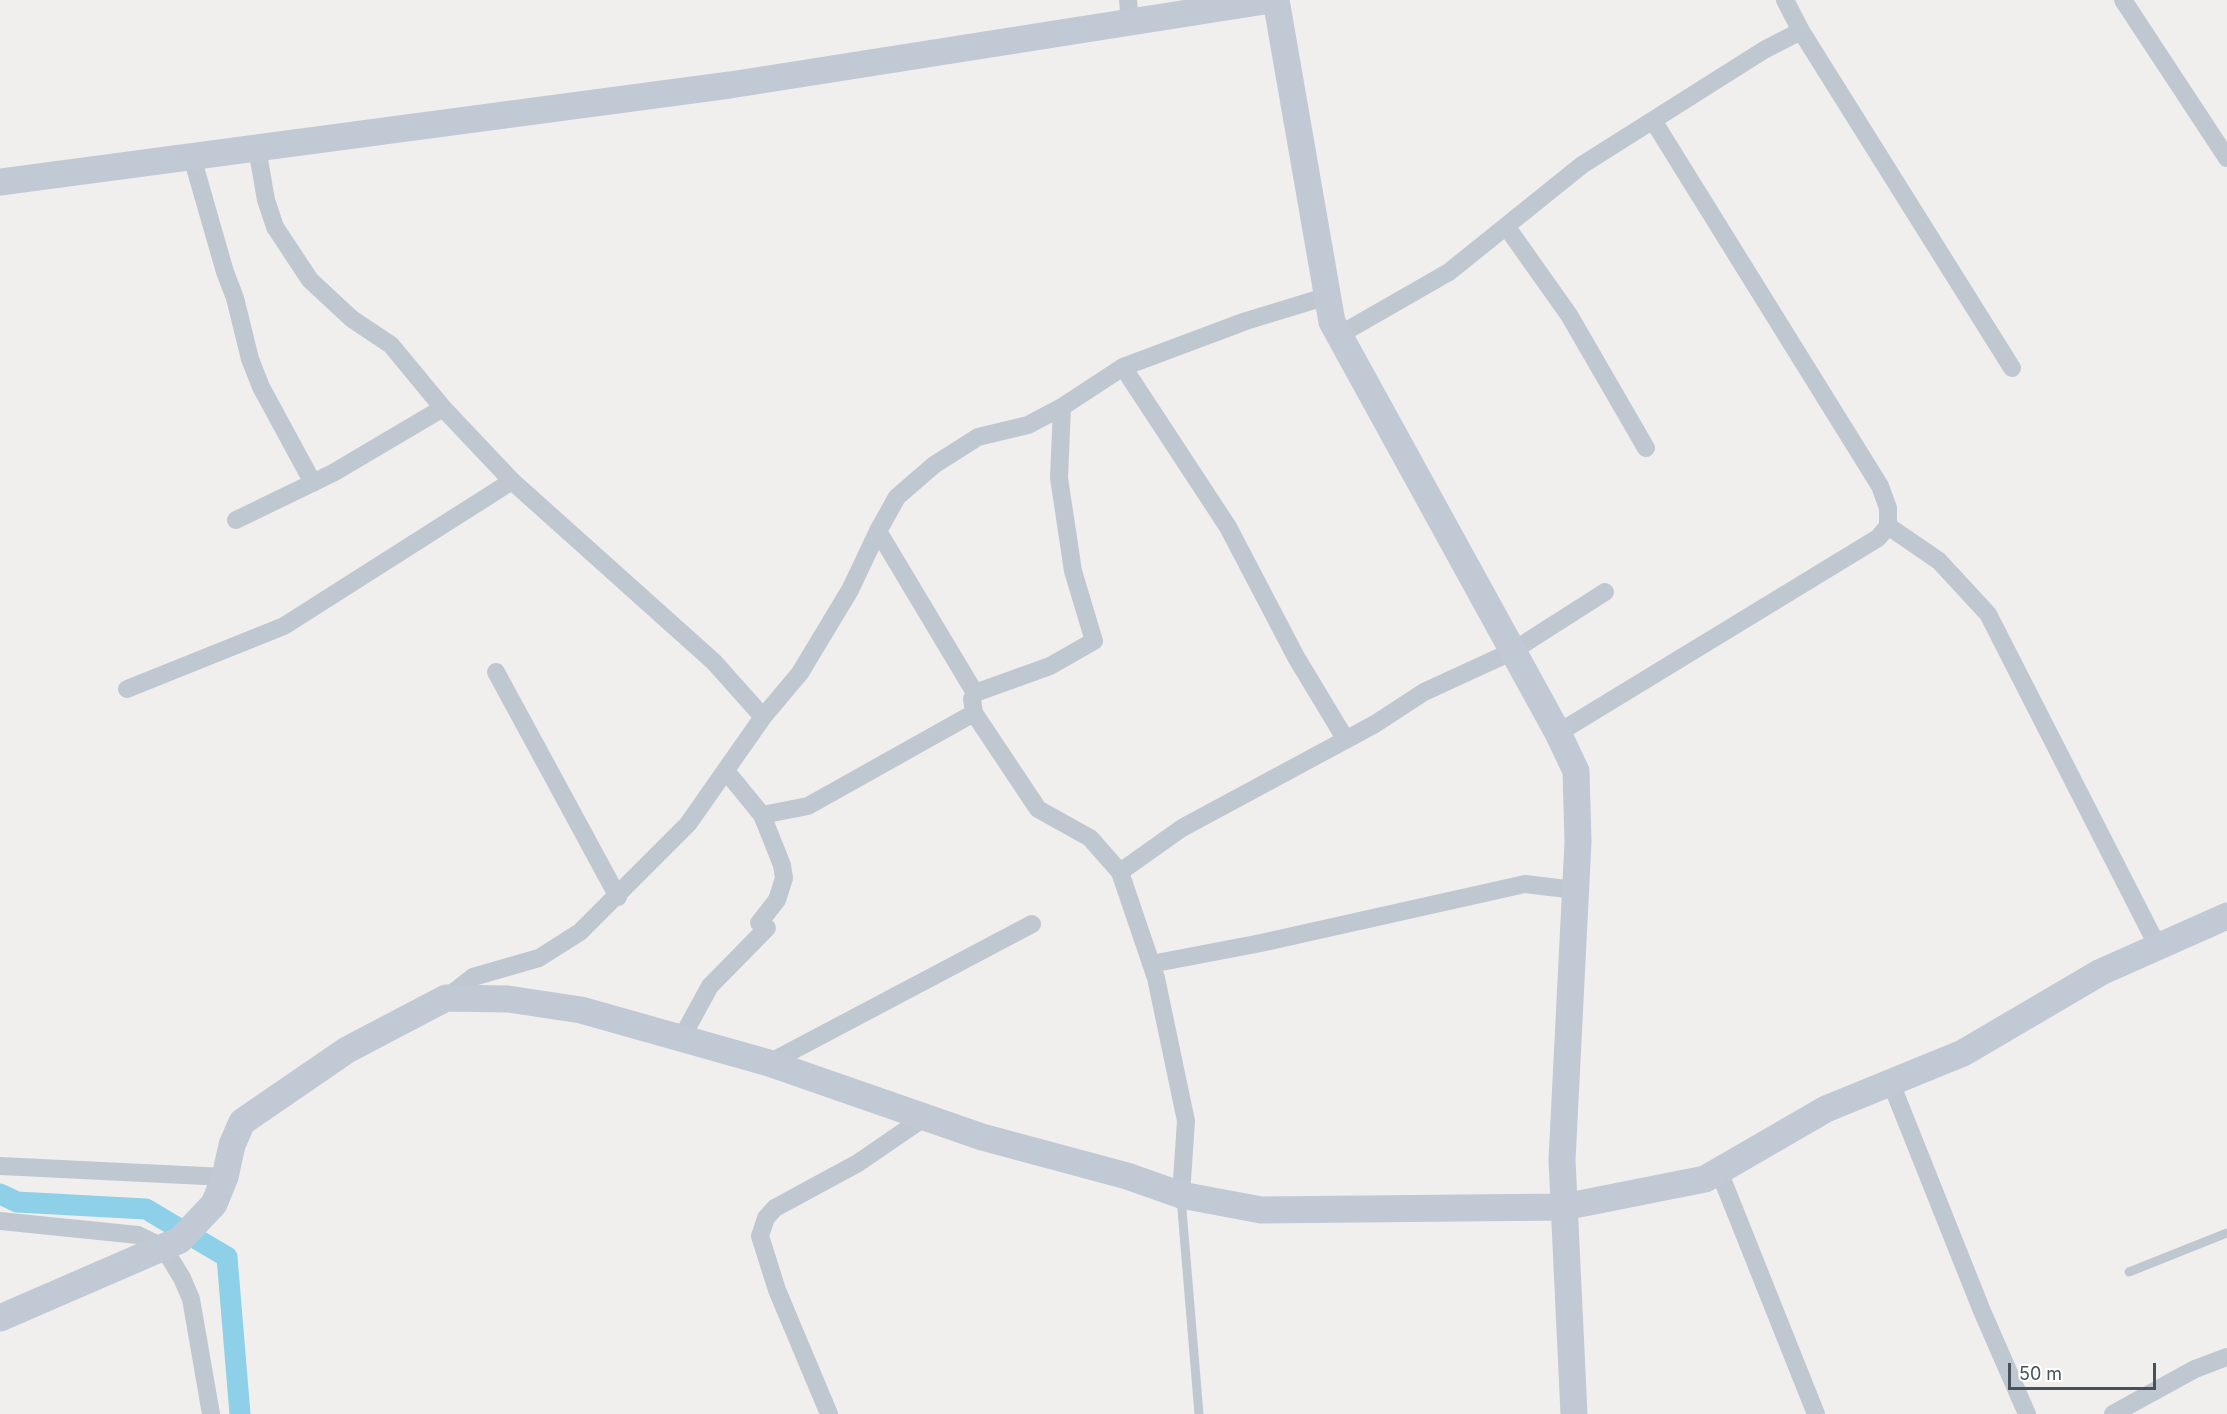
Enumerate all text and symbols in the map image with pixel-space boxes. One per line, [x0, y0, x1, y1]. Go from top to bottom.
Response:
scale bar [2011, 1351, 2160, 1389]
text: 50 m [2019, 1363, 2062, 1384]

